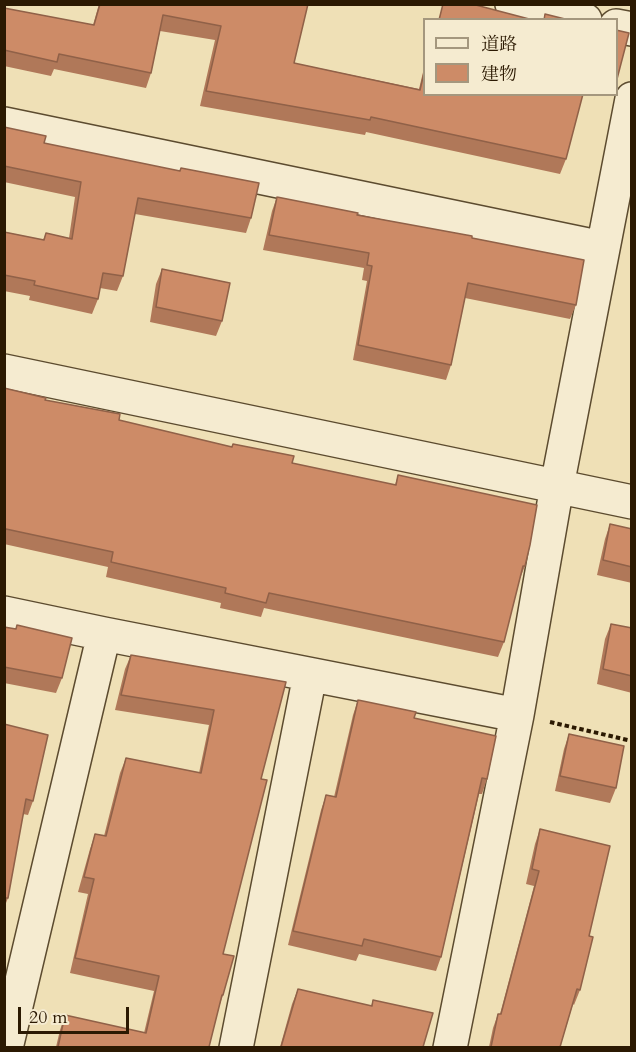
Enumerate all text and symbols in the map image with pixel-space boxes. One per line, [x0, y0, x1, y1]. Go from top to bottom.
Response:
legend [423, 18, 618, 96]
text: 道路 [481, 32, 517, 57]
text: 建物 [481, 62, 517, 87]
scale bar [21, 995, 132, 1033]
text: 20 m [29, 1005, 68, 1030]

